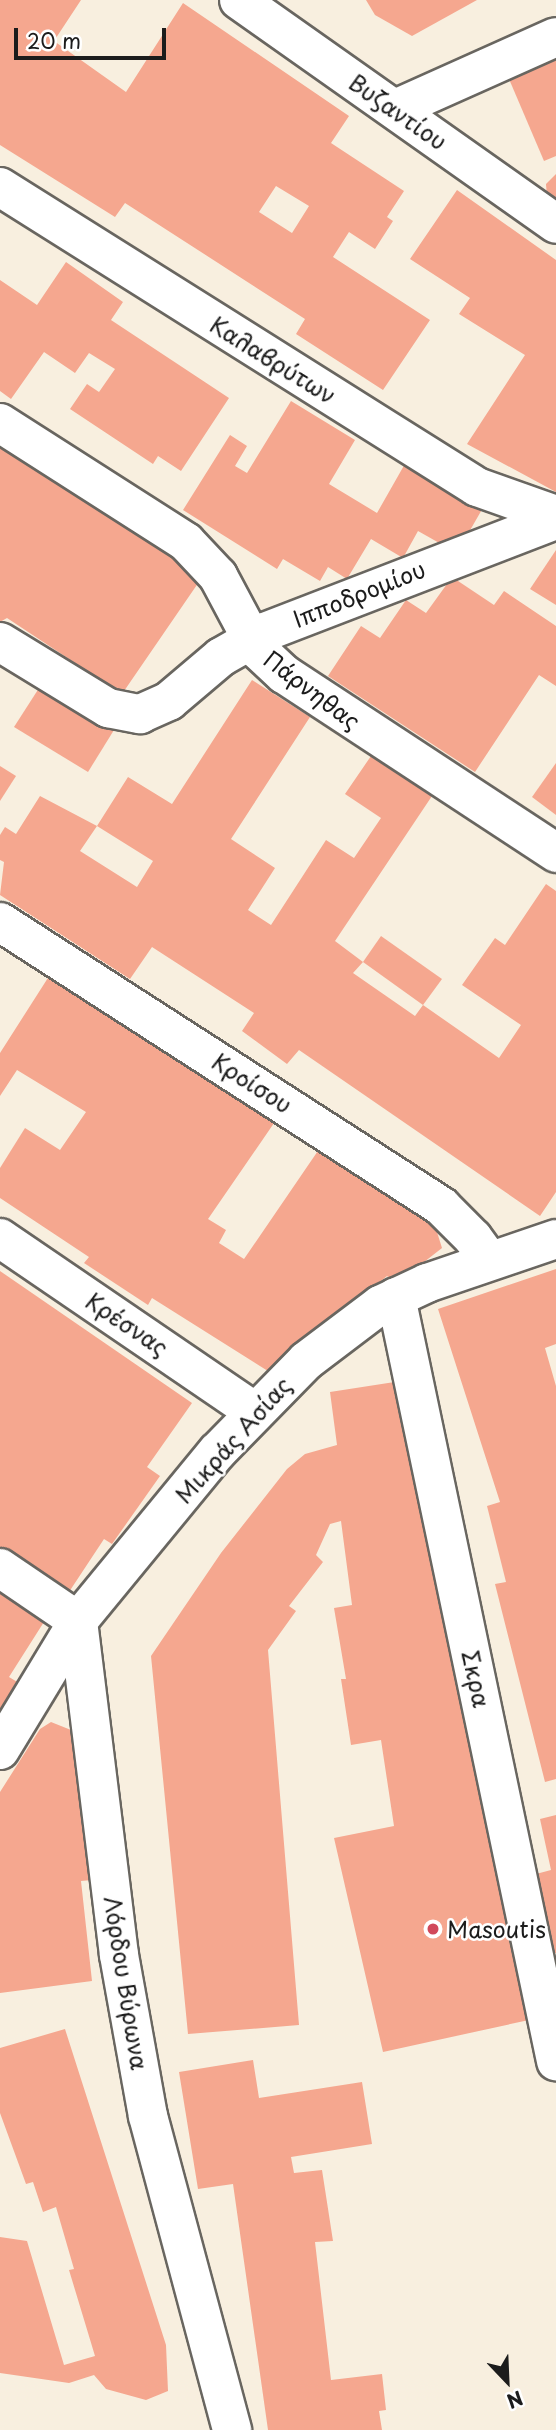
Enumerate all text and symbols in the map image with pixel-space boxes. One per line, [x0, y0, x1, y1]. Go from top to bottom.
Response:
scale bar [18, 14, 170, 58]
text: 20 m [27, 24, 81, 56]
street label: Βυζαντίου [344, 68, 452, 156]
street label: Καλαβρύτων [205, 310, 341, 410]
street label: Ιπποδρομίου [289, 555, 429, 633]
street label: Πάρνηθας [259, 645, 365, 735]
street label: Κροίσου [207, 1047, 297, 1119]
street label: Κρέσνας [81, 1286, 173, 1362]
street label: Μικράς Ασίας [169, 1371, 297, 1509]
street label: Σκρα [456, 1648, 496, 1710]
street label: Λόρδου Βύρωνα [99, 1894, 153, 2072]
place label: Masoutis [447, 1915, 546, 1943]
marker: Masoutis [425, 1921, 441, 1937]
north arrow [472, 2346, 542, 2416]
text: N [503, 2385, 528, 2416]

